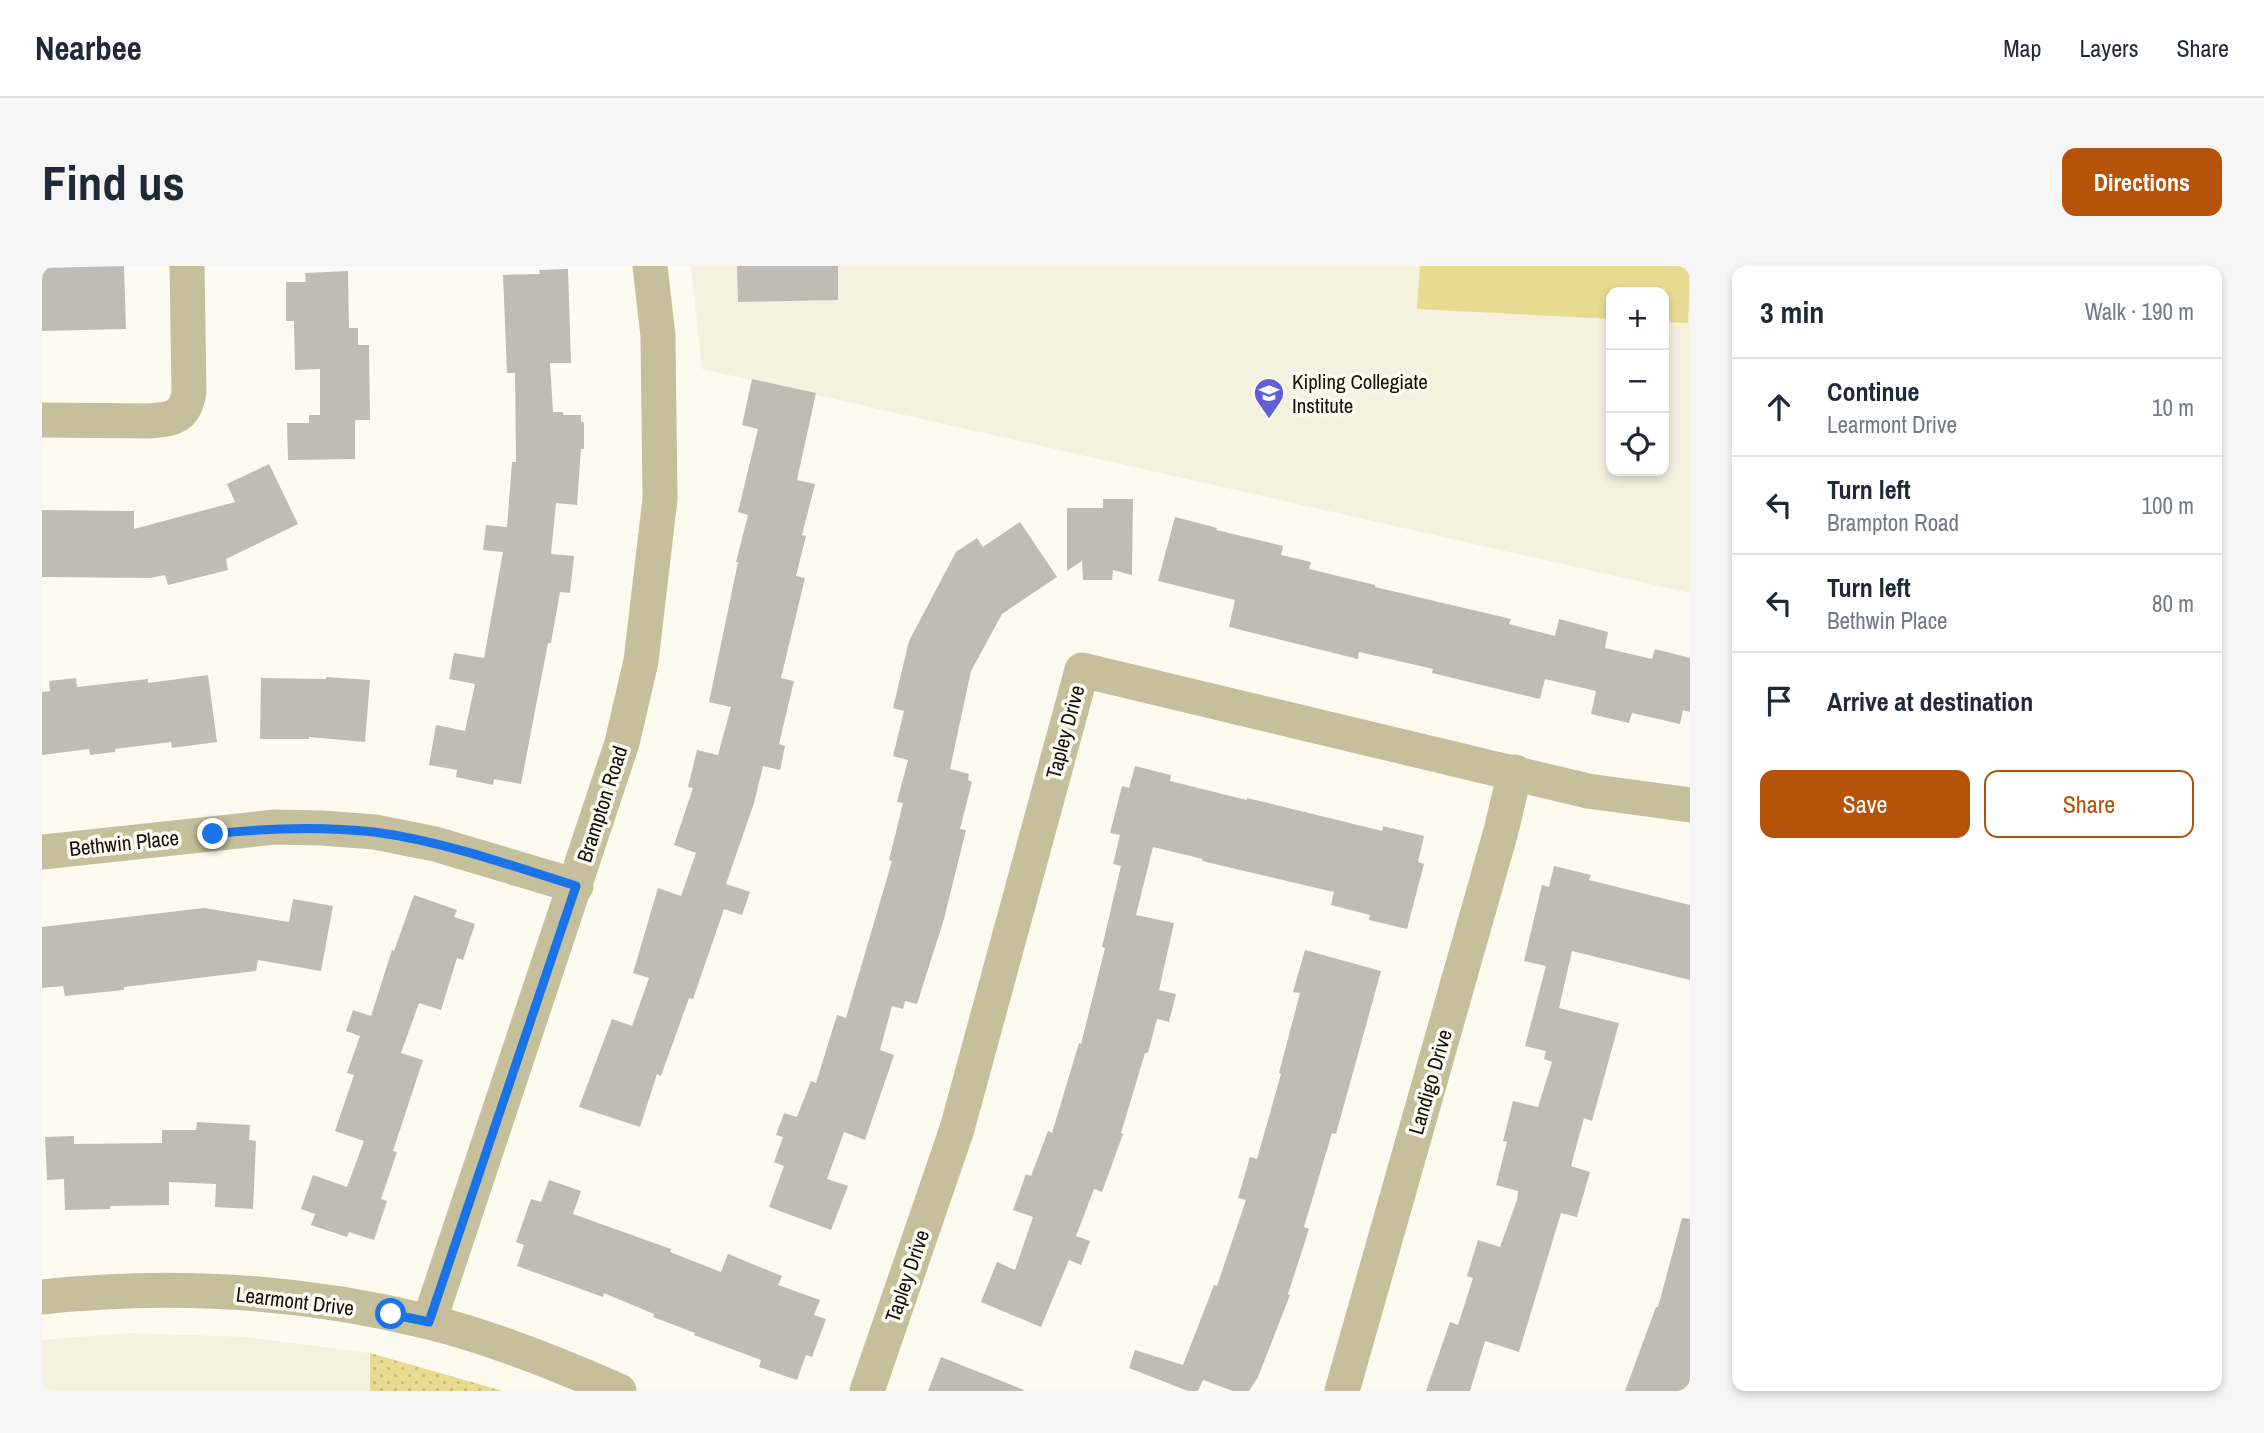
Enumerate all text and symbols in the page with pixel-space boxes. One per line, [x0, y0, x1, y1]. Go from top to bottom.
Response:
text: Nearbee [35, 26, 142, 70]
text: Map [2003, 32, 2041, 64]
text: Layers [2079, 32, 2138, 64]
text: Share [2176, 32, 2229, 64]
button: Directions [2062, 148, 2222, 216]
text: Find us [42, 149, 185, 215]
map controls [1606, 287, 1669, 476]
button: + [1606, 287, 1669, 350]
text: 3 min [1760, 292, 1824, 332]
text: Walk · 190 m [2085, 296, 2194, 327]
button: − [1606, 350, 1669, 413]
place label: Kipling Collegiate Institute [1292, 367, 1428, 420]
text: Continue [1827, 374, 1919, 409]
school or university icon: Kipling Collegiate Institute [1252, 376, 1286, 420]
icon: ahead [1760, 388, 1798, 426]
text: 10 m [2152, 392, 2194, 423]
text: Learmont Drive [1827, 409, 1957, 440]
button: locate [1606, 413, 1669, 476]
text: Turn left [1827, 472, 1911, 507]
icon: left [1760, 486, 1798, 524]
text: 100 m [2142, 490, 2194, 521]
text: Brampton Road [1827, 507, 1959, 538]
text: Turn left [1827, 570, 1911, 605]
icon: left [1760, 584, 1798, 622]
text: 80 m [2152, 588, 2194, 619]
text: Bethwin Place [1827, 605, 1948, 636]
street label: Tapley Drive [1039, 682, 1091, 782]
icon: arrive [1760, 682, 1798, 720]
text: Arrive at destination [1827, 684, 2033, 719]
street label: Brampton Road [570, 742, 634, 866]
button: Save [1760, 770, 1970, 838]
button: Share [1984, 770, 2194, 838]
route end [197, 818, 228, 849]
street label: Bethwin Place [68, 823, 180, 863]
street label: Landigo Drive [1401, 1026, 1459, 1138]
street label: Tapley Drive [878, 1226, 936, 1326]
street label: Learmont Drive [234, 1279, 356, 1323]
route start [375, 1298, 406, 1329]

